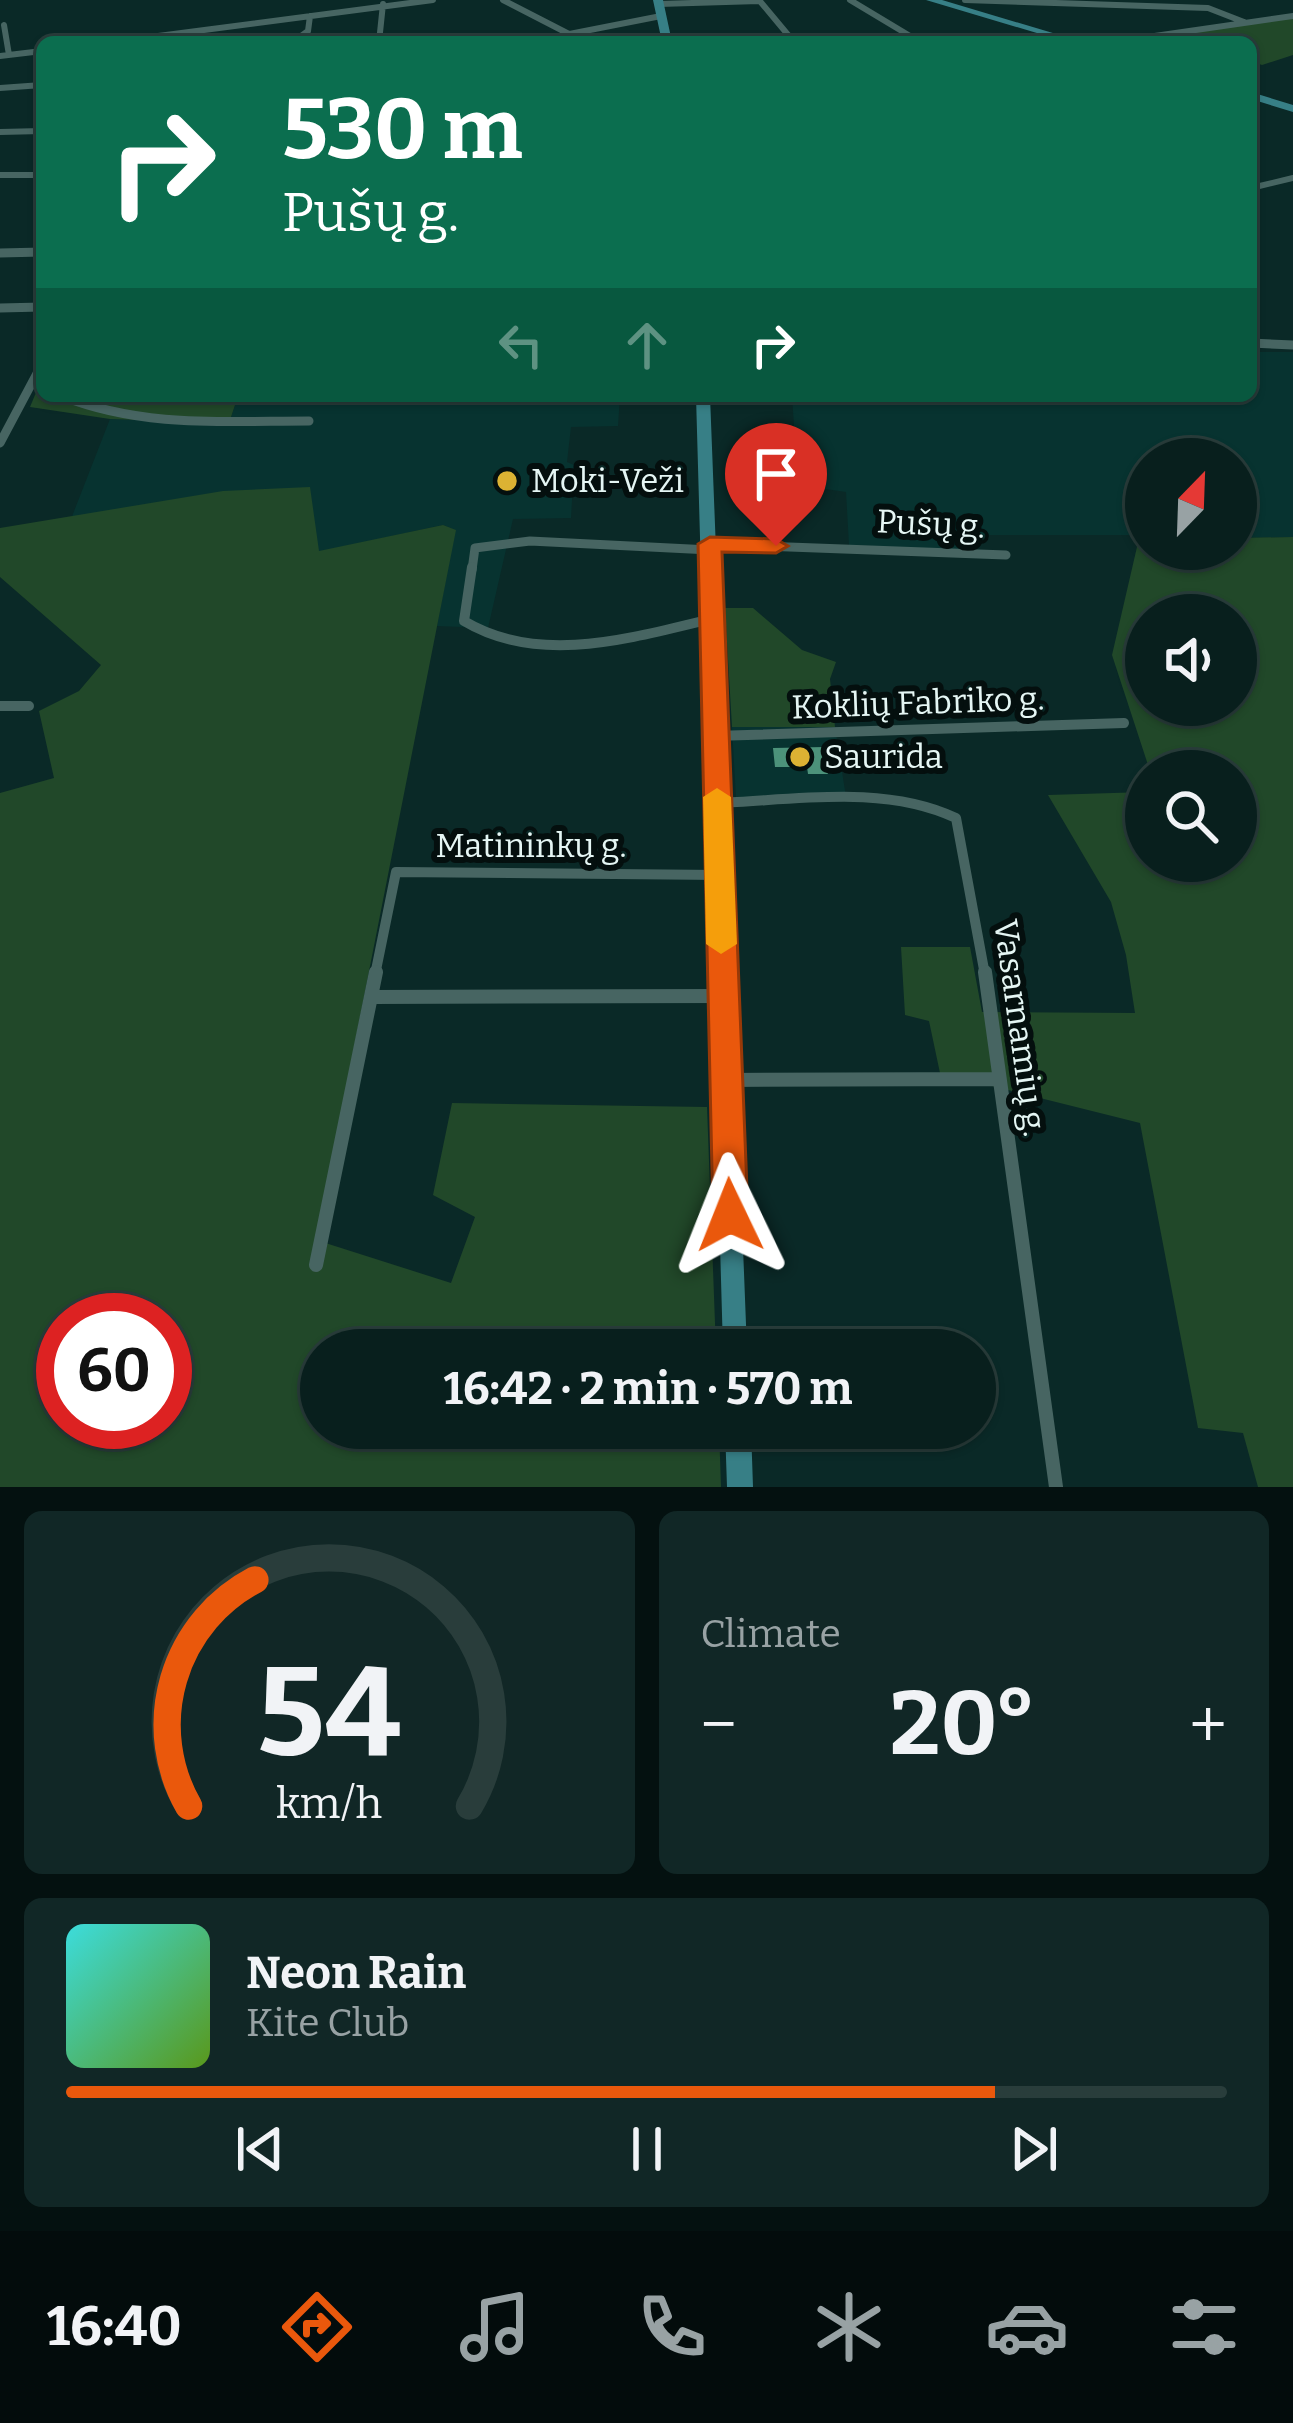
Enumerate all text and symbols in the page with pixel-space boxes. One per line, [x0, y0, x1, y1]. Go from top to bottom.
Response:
text: 530 m [282, 79, 523, 180]
icon: right [84, 84, 240, 240]
text: Pušų g. [282, 181, 459, 245]
icon: left [488, 312, 554, 378]
icon: ahead [614, 312, 680, 378]
icon: right [740, 312, 806, 378]
pin [725, 423, 827, 546]
north arrow [1125, 438, 1257, 570]
map controls [1125, 438, 1257, 882]
icon: arrive [743, 441, 809, 507]
place label: Moki-Veži [531, 461, 684, 501]
marker: Moki-Veži [494, 468, 520, 494]
street label: Pušų g. [876, 501, 986, 547]
button: sound [1125, 594, 1257, 726]
street label: Koklių Fabriko g. [791, 679, 1045, 727]
place label: Saurida [824, 737, 943, 777]
marker: Saurida [787, 744, 813, 770]
button: search [1125, 750, 1257, 882]
street label: Matininkų g. [435, 826, 627, 866]
street label: Vasarnamių g. [985, 917, 1055, 1139]
position arrow [667, 1152, 793, 1278]
speed limit sign: 60 [36, 1293, 192, 1449]
text: 16:42 · 2 min · 570 m [443, 1362, 853, 1416]
text: Climate [701, 1611, 841, 1657]
text: 54 [257, 1638, 401, 1788]
text: 20° [890, 1670, 1036, 1778]
text: − [701, 1685, 737, 1764]
text: + [1189, 1685, 1227, 1764]
text: km/h [276, 1777, 382, 1828]
text: Neon Rain [246, 1946, 466, 2000]
text: Kite Club [246, 2000, 409, 2046]
icon: previous [227, 2116, 293, 2182]
icon: pause [614, 2116, 680, 2182]
icon: next [1001, 2116, 1067, 2182]
icon: directions [275, 2285, 359, 2369]
icon: music [453, 2285, 537, 2369]
icon: phone [630, 2285, 714, 2369]
icon: climate [807, 2285, 891, 2369]
icon: car [985, 2285, 1069, 2369]
icon: filters [1162, 2285, 1246, 2369]
text: 16:40 [47, 2295, 182, 2359]

